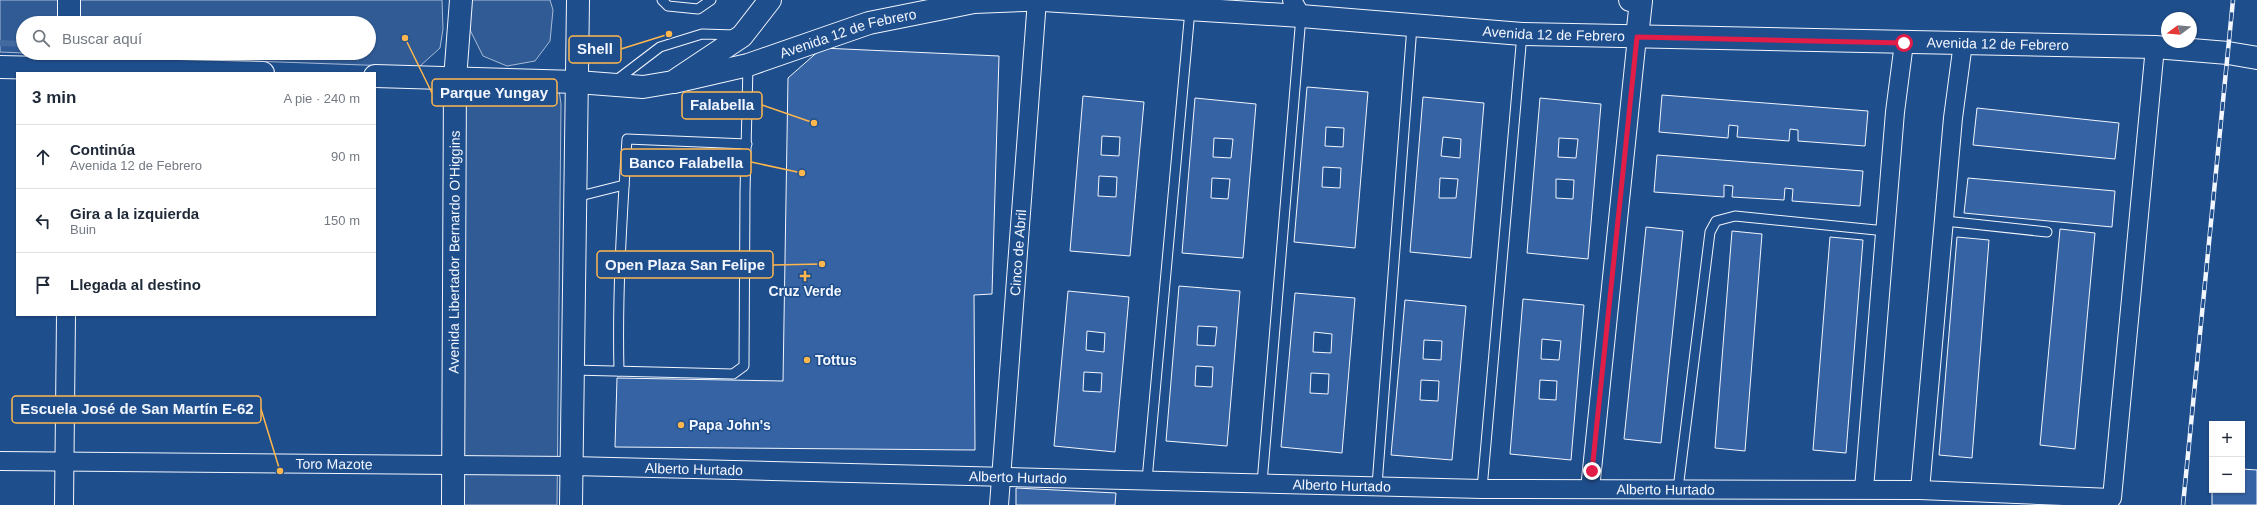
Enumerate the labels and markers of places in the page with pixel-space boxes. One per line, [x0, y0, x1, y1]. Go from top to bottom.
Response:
callout: Shell [569, 36, 621, 63]
callout: Parque Yungay [432, 79, 557, 106]
callout: Falabella [682, 92, 762, 119]
callout: Banco Falabella [621, 149, 751, 176]
callout: Open Plaza San Felipe [597, 251, 773, 278]
marker: Cruz Verde [800, 271, 810, 281]
place label: Cruz Verde [768, 283, 842, 299]
place label: Tottus [815, 352, 857, 368]
marker: Tottus [802, 355, 812, 365]
callout: Escuela José de San Martín E-62 [12, 396, 261, 423]
place label: Papa John's [689, 417, 771, 433]
marker: Papa John's [676, 420, 686, 430]

